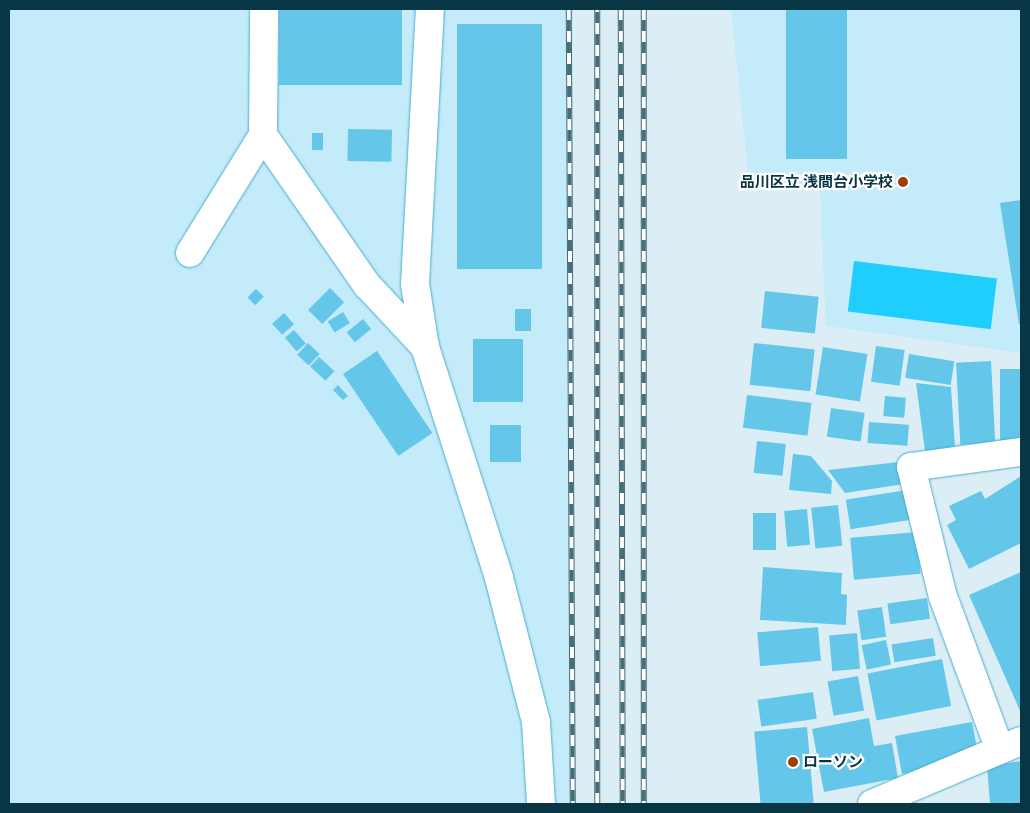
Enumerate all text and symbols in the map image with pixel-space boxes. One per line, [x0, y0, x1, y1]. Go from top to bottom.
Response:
place label: 品川区立 浅間台小学校 [740, 173, 893, 191]
marker: 品川区立 浅間台小学校 [897, 176, 909, 188]
place label: ローソン [803, 753, 863, 771]
marker: ローソン [787, 756, 799, 768]

